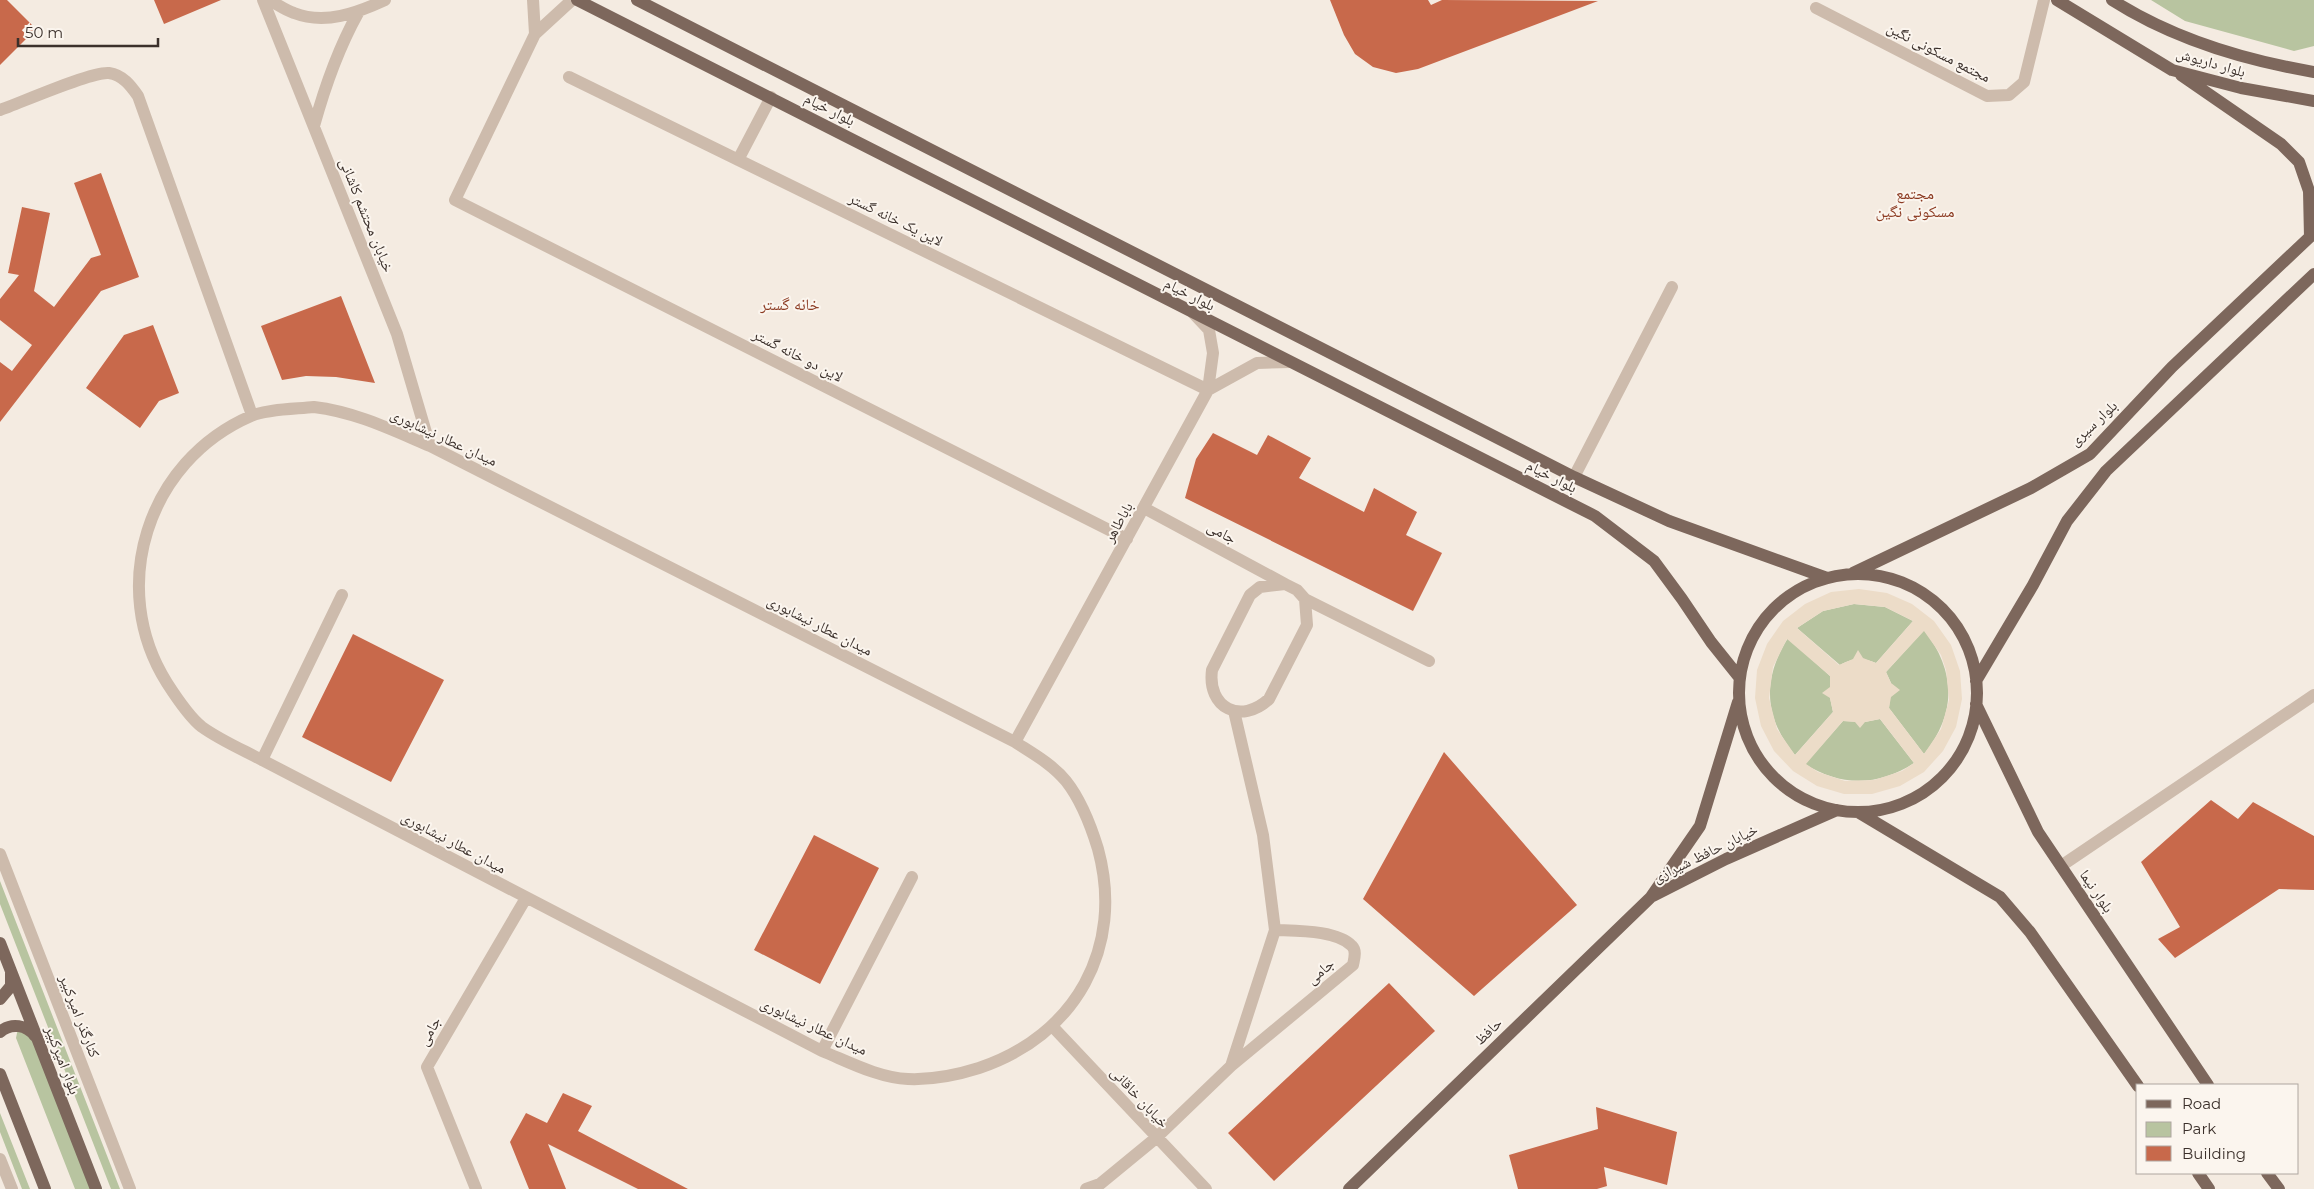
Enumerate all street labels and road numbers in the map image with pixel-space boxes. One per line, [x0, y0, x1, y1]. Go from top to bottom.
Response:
street label: مجتمع مسکونی نگین [1884, 18, 1994, 87]
street label: بلوار داریوش [2174, 43, 2248, 82]
street label: بلوار خیام [801, 88, 858, 131]
street label: خیابان محتشم کاشانی [335, 155, 399, 276]
street label: لاین یک خانه گستر [845, 188, 946, 251]
street label: بلوار خیام [1161, 273, 1218, 316]
street label: لاین دو خانه گستر [748, 324, 846, 387]
street label: بلوار سیری [2065, 396, 2122, 451]
street label: میدان عطار نیشابوری [387, 404, 501, 471]
street label: بلوار خیام [1523, 455, 1580, 498]
street label: باباطاهر [1099, 498, 1137, 546]
street label: جامی [1204, 516, 1240, 549]
street label: میدان عطار نیشابوری [764, 590, 876, 661]
street label: میدان عطار نیشابوری [398, 806, 510, 878]
street label: خیابان حافظ شیرازی [1649, 819, 1761, 888]
street label: بلوار نیما [2076, 866, 2118, 916]
street label: جامی [1302, 954, 1339, 989]
street label: کنارگذر امیرکبیر [55, 971, 104, 1060]
street label: میدان عطار نیشابوری [757, 993, 871, 1060]
street label: جامی [413, 1013, 446, 1049]
street label: حافظ [1470, 1013, 1506, 1049]
street label: بلوار امیرکبیر [41, 1022, 85, 1097]
street label: خیابان خاقانی [1106, 1062, 1174, 1133]

